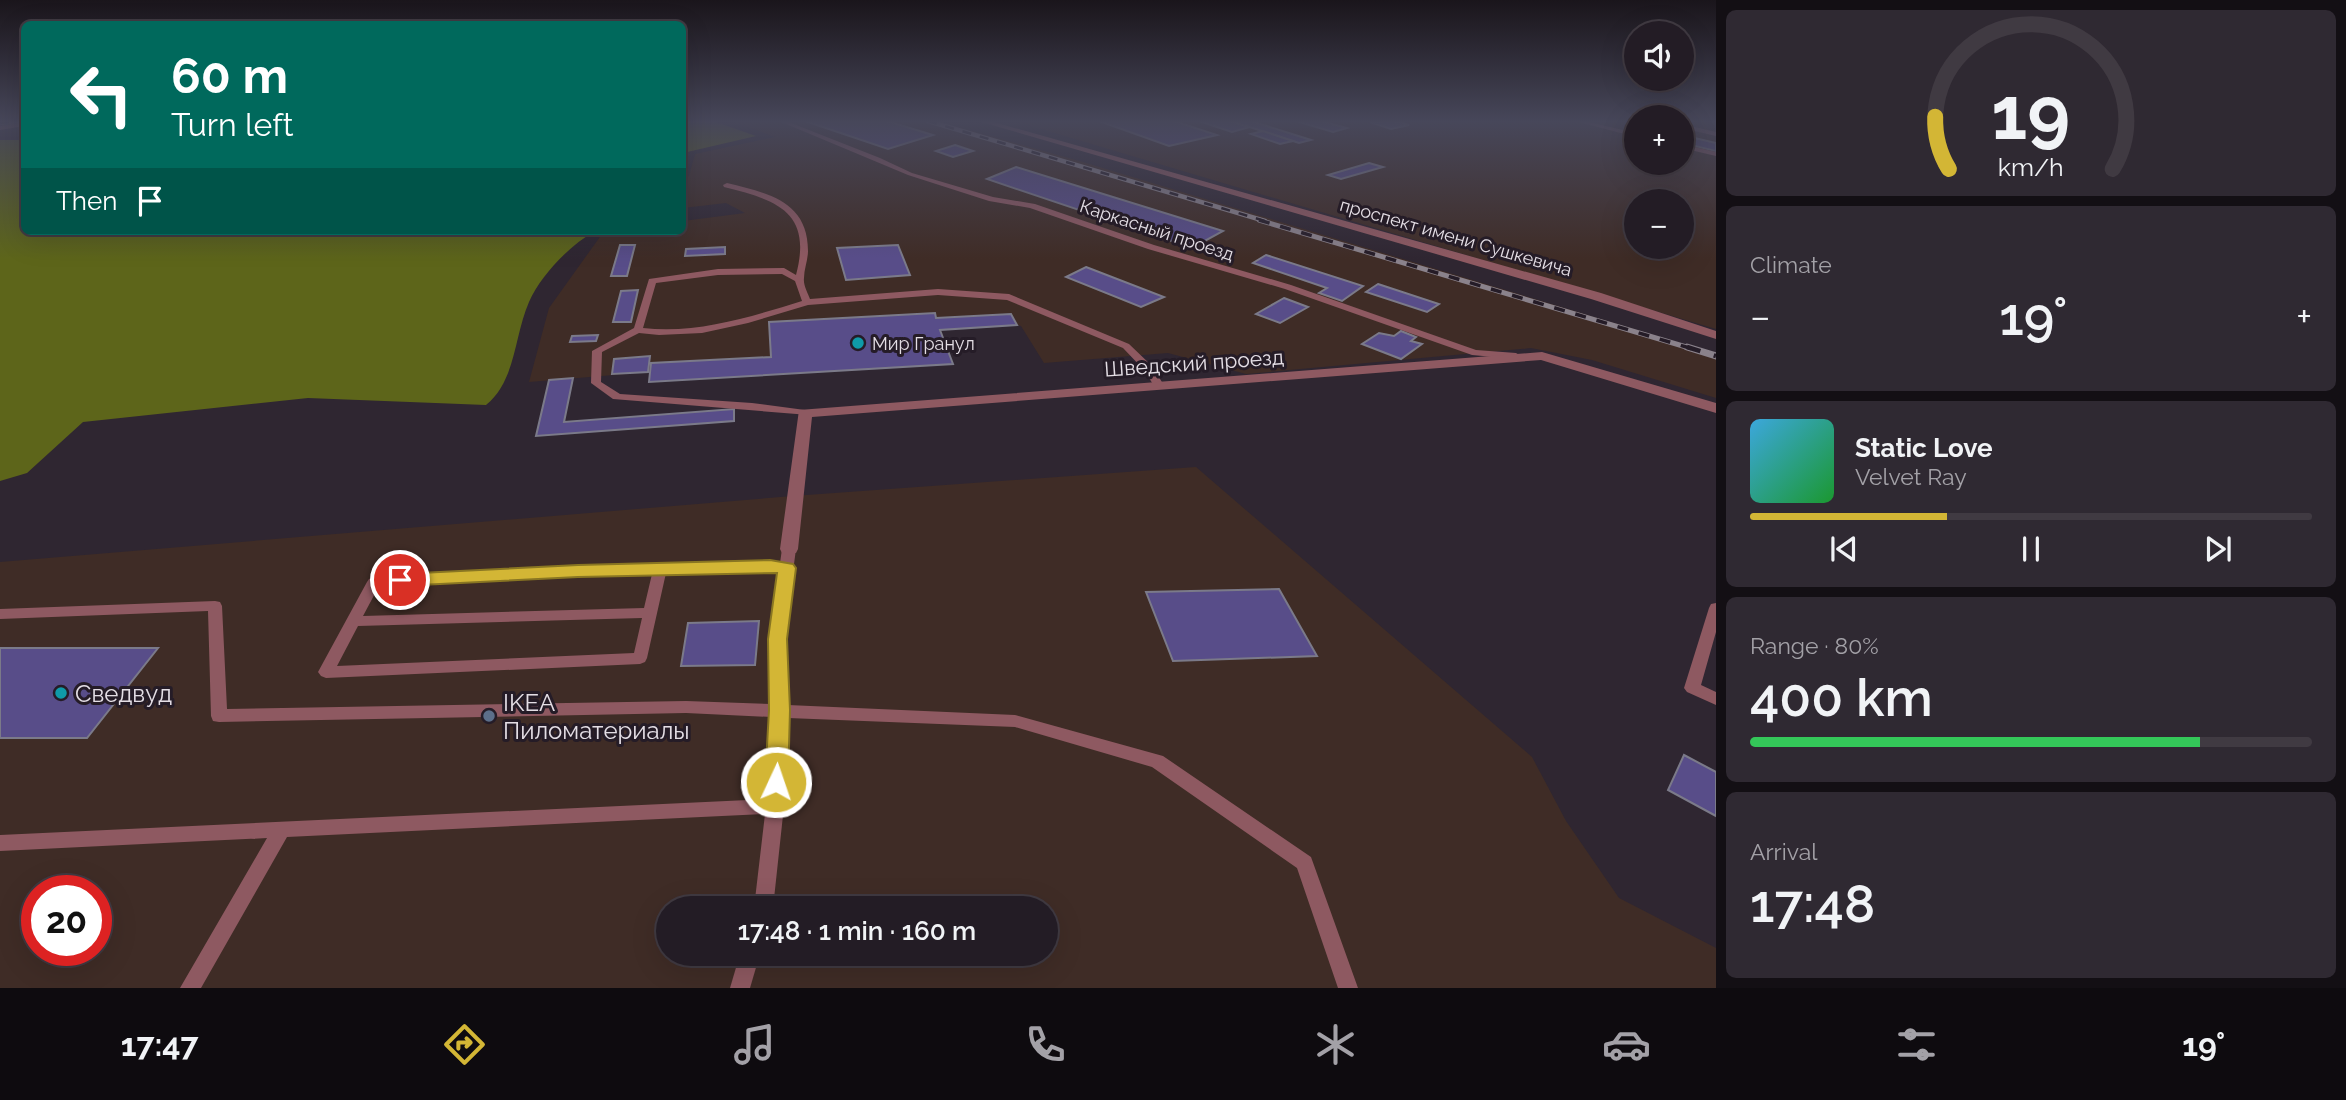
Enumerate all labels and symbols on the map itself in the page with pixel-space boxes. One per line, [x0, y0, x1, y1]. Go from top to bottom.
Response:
street label: проспект имени Сушкевича [1338, 194, 1574, 280]
street label: Каркасный проезд [1077, 195, 1237, 265]
place label: Мир Гранул [872, 333, 975, 354]
marker: Мир Гранул [850, 335, 866, 351]
street label: Шведский проезд [1103, 344, 1285, 382]
pin [370, 550, 430, 610]
place label: Сведвуд [75, 679, 172, 708]
marker: Сведвуд [53, 685, 69, 701]
place label: IKEA Пиломатериалы [503, 688, 690, 745]
marker: IKEA Пиломатериалы [481, 708, 497, 724]
position arrow [739, 745, 813, 819]
speed limit sign: 20 [21, 875, 112, 966]

